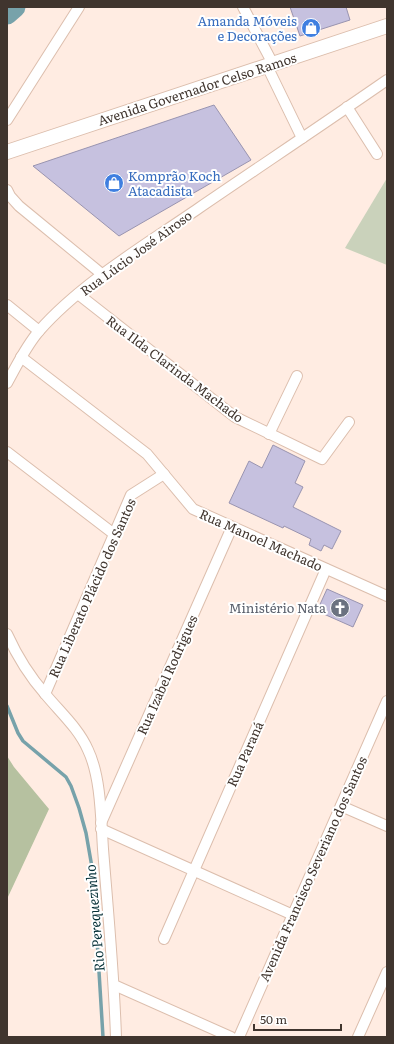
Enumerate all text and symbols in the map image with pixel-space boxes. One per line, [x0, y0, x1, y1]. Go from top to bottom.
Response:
place label: Amanda Móveis e Decorações [198, 11, 297, 45]
shop icon: Amanda Móveis e Decorações [300, 17, 322, 39]
street label: Avenida Governador Celso Ramos [95, 47, 299, 130]
place label: Komprão Koch Atacadista [128, 166, 221, 200]
shop icon: Komprão Koch Atacadista [103, 172, 125, 194]
street label: Rua Lúcio José Airoso [76, 205, 196, 300]
street label: Rua Ilda Clarinda Machado [103, 311, 248, 427]
street label: Rua Liberato Plácido dos Santos [43, 495, 140, 681]
street label: Rua Manoel Machado [197, 504, 326, 575]
church icon: Ministério Nata [329, 597, 351, 619]
place label: Ministério Nata [229, 598, 326, 617]
street label: Rua Izabel Rodrigues [132, 612, 202, 738]
street label: Rua Paraná [222, 718, 267, 790]
street label: Avenida Francisco Severiano dos Santos [254, 753, 371, 985]
water label: Rio Perequezinho [79, 864, 109, 973]
scale bar [254, 1006, 341, 1032]
text: 50 m [260, 1010, 287, 1028]

